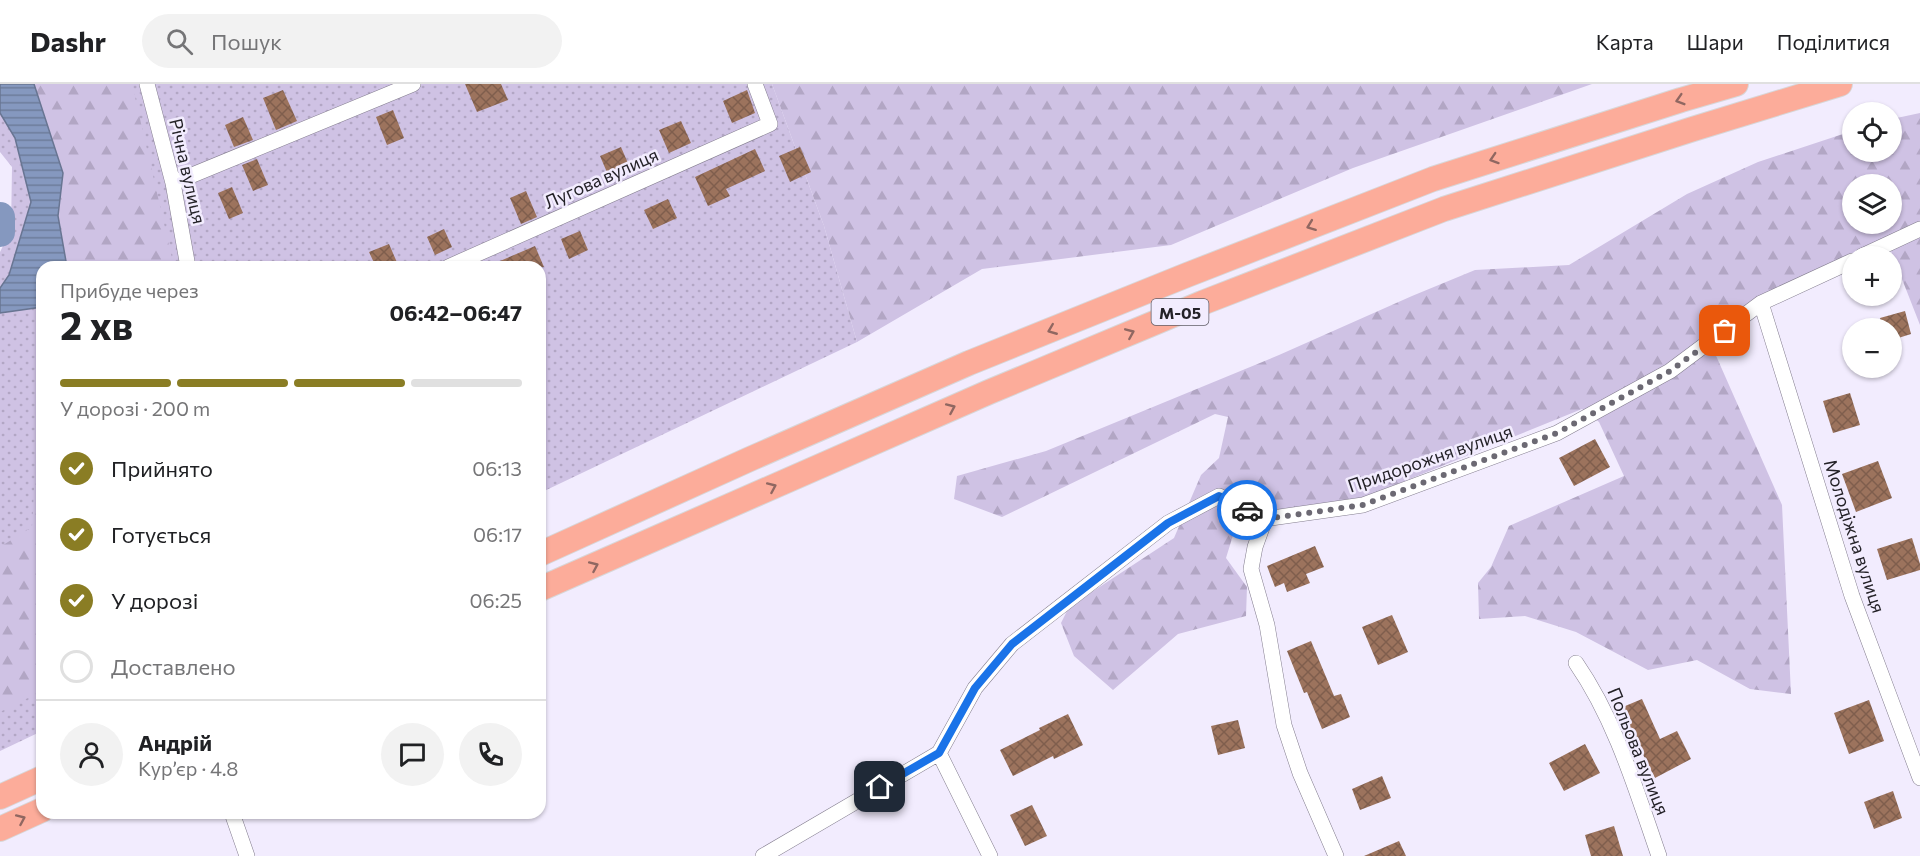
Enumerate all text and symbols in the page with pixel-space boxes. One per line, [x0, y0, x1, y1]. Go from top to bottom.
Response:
search box [142, 14, 562, 68]
text: Dashr [30, 24, 106, 58]
icon: search [163, 25, 196, 58]
text: Пошук [211, 28, 282, 55]
text: Карта [1596, 29, 1654, 54]
text: Шари [1687, 29, 1744, 54]
text: Поділитися [1777, 29, 1890, 54]
one-way arrow [1675, 93, 1686, 105]
map controls [1842, 102, 1902, 378]
button: locate [1842, 102, 1902, 162]
street label: Річна вулиця [165, 116, 211, 226]
street label: Лугова вулиця [541, 143, 661, 213]
one-way arrow [1489, 152, 1500, 164]
button: layers [1842, 174, 1902, 234]
one-way arrow [1306, 219, 1317, 232]
button: + [1842, 246, 1902, 306]
text: Прибуде через [60, 278, 199, 302]
text: 06:42–06:47 [389, 299, 522, 326]
road number: М-05 [1152, 299, 1208, 325]
text: 2 хв [60, 300, 133, 348]
pin [1699, 305, 1750, 356]
icon: bag [1708, 314, 1741, 347]
button: − [1842, 318, 1902, 378]
one-way arrow [1047, 323, 1058, 335]
one-way arrow [1124, 328, 1135, 340]
text: У дорозі · 200 m [60, 396, 210, 420]
one-way arrow [944, 404, 955, 416]
street label: Придорожня вулиця [1345, 419, 1515, 497]
icon: check [60, 452, 93, 485]
text: Прийнято [111, 455, 213, 482]
text: 06:13 [472, 456, 522, 480]
street label: Молодіжна вулиця [1820, 456, 1890, 616]
courier [1217, 480, 1277, 540]
one-way arrow [766, 482, 777, 494]
icon: car [1231, 494, 1264, 527]
icon: check [60, 518, 93, 551]
text: Готується [111, 521, 211, 548]
text: 06:17 [473, 522, 522, 546]
one-way arrow [587, 561, 598, 573]
icon: check [60, 584, 93, 617]
text: У дорозі [111, 587, 198, 614]
text: 06:25 [470, 588, 522, 612]
text: Доставлено [111, 653, 236, 680]
street label: Польова вулиця [1603, 684, 1675, 818]
button: person [60, 723, 123, 786]
button: chat [381, 723, 444, 786]
button: phone [459, 723, 522, 786]
text: Андрій [138, 729, 212, 756]
text: Кур’єр · 4.8 [138, 756, 238, 780]
pin [854, 761, 905, 812]
icon: home [863, 770, 896, 803]
one-way arrow [15, 814, 26, 826]

